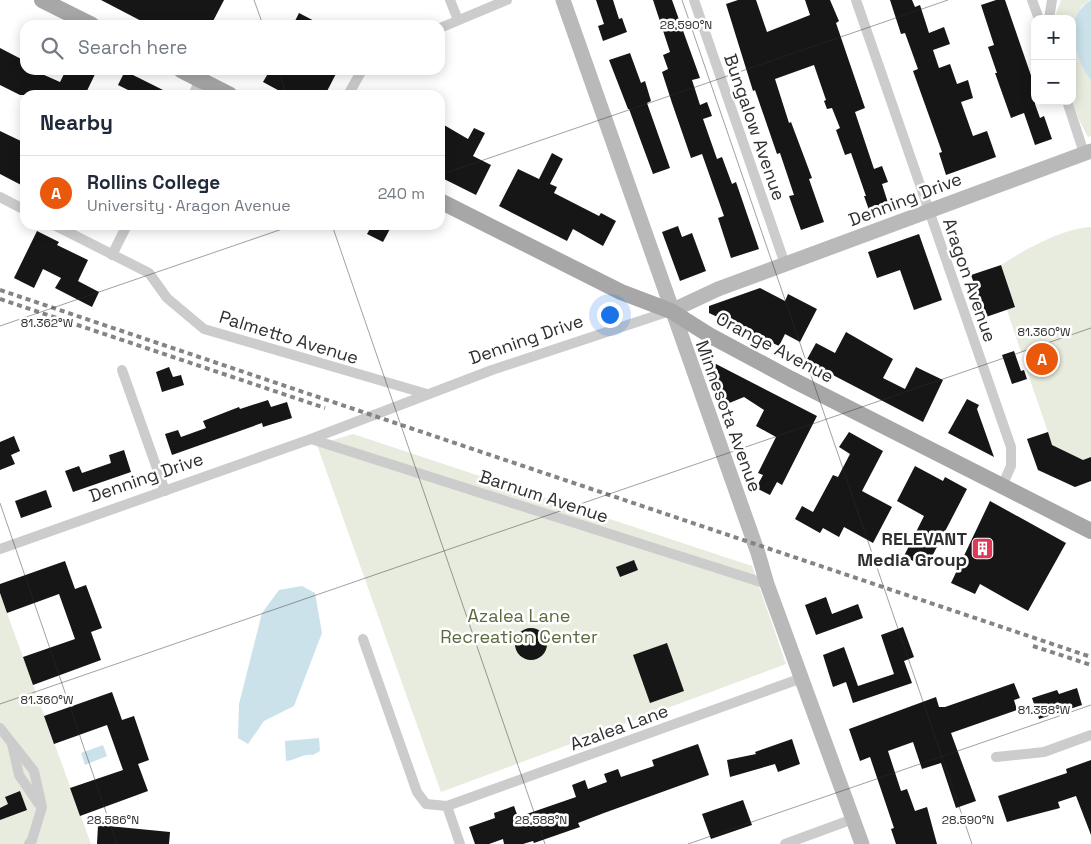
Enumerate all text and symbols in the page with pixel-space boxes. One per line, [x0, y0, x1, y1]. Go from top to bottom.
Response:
map controls [1031, 15, 1076, 105]
button: + [1031, 15, 1076, 60]
text: 28.590°N [660, 17, 712, 33]
search box [20, 20, 445, 75]
icon: search [38, 34, 66, 62]
text: Search here [78, 35, 188, 60]
street label: Bungalow Avenue [719, 51, 791, 203]
button: − [1031, 60, 1076, 105]
text: Nearby [40, 109, 113, 136]
street label: Denning Drive [845, 167, 965, 231]
text: Rollins College [87, 170, 220, 195]
text: A [51, 183, 61, 204]
text: 240 m [378, 183, 425, 204]
text: University · Aragon Avenue [87, 195, 291, 216]
street label: Aragon Avenue [938, 215, 1002, 345]
your location [597, 302, 623, 328]
street label: Palmetto Avenue [216, 305, 362, 369]
street label: Orange Avenue [712, 306, 838, 388]
street label: Denning Drive [466, 309, 586, 369]
text: 81.362°W [21, 315, 74, 331]
text: 81.360°W [1018, 324, 1071, 340]
street label: Minnesota Avenue [691, 337, 767, 495]
pin: A [1026, 340, 1058, 378]
street label: Denning Drive [86, 447, 206, 507]
street label: Barnum Avenue [477, 464, 611, 528]
place label: RELEVANT Media Group [857, 527, 967, 571]
building icon: RELEVANT Media Group [971, 536, 995, 560]
park label: Azalea Lane Recreation Center [440, 604, 598, 648]
text: 81.360°W [21, 692, 74, 708]
street label: Azalea Lane [567, 699, 671, 755]
text: 81.358°W [1018, 702, 1071, 718]
text: 28.586°N [87, 812, 139, 828]
text: 28.588°N [515, 812, 567, 828]
text: 28.590°N [942, 812, 994, 828]

